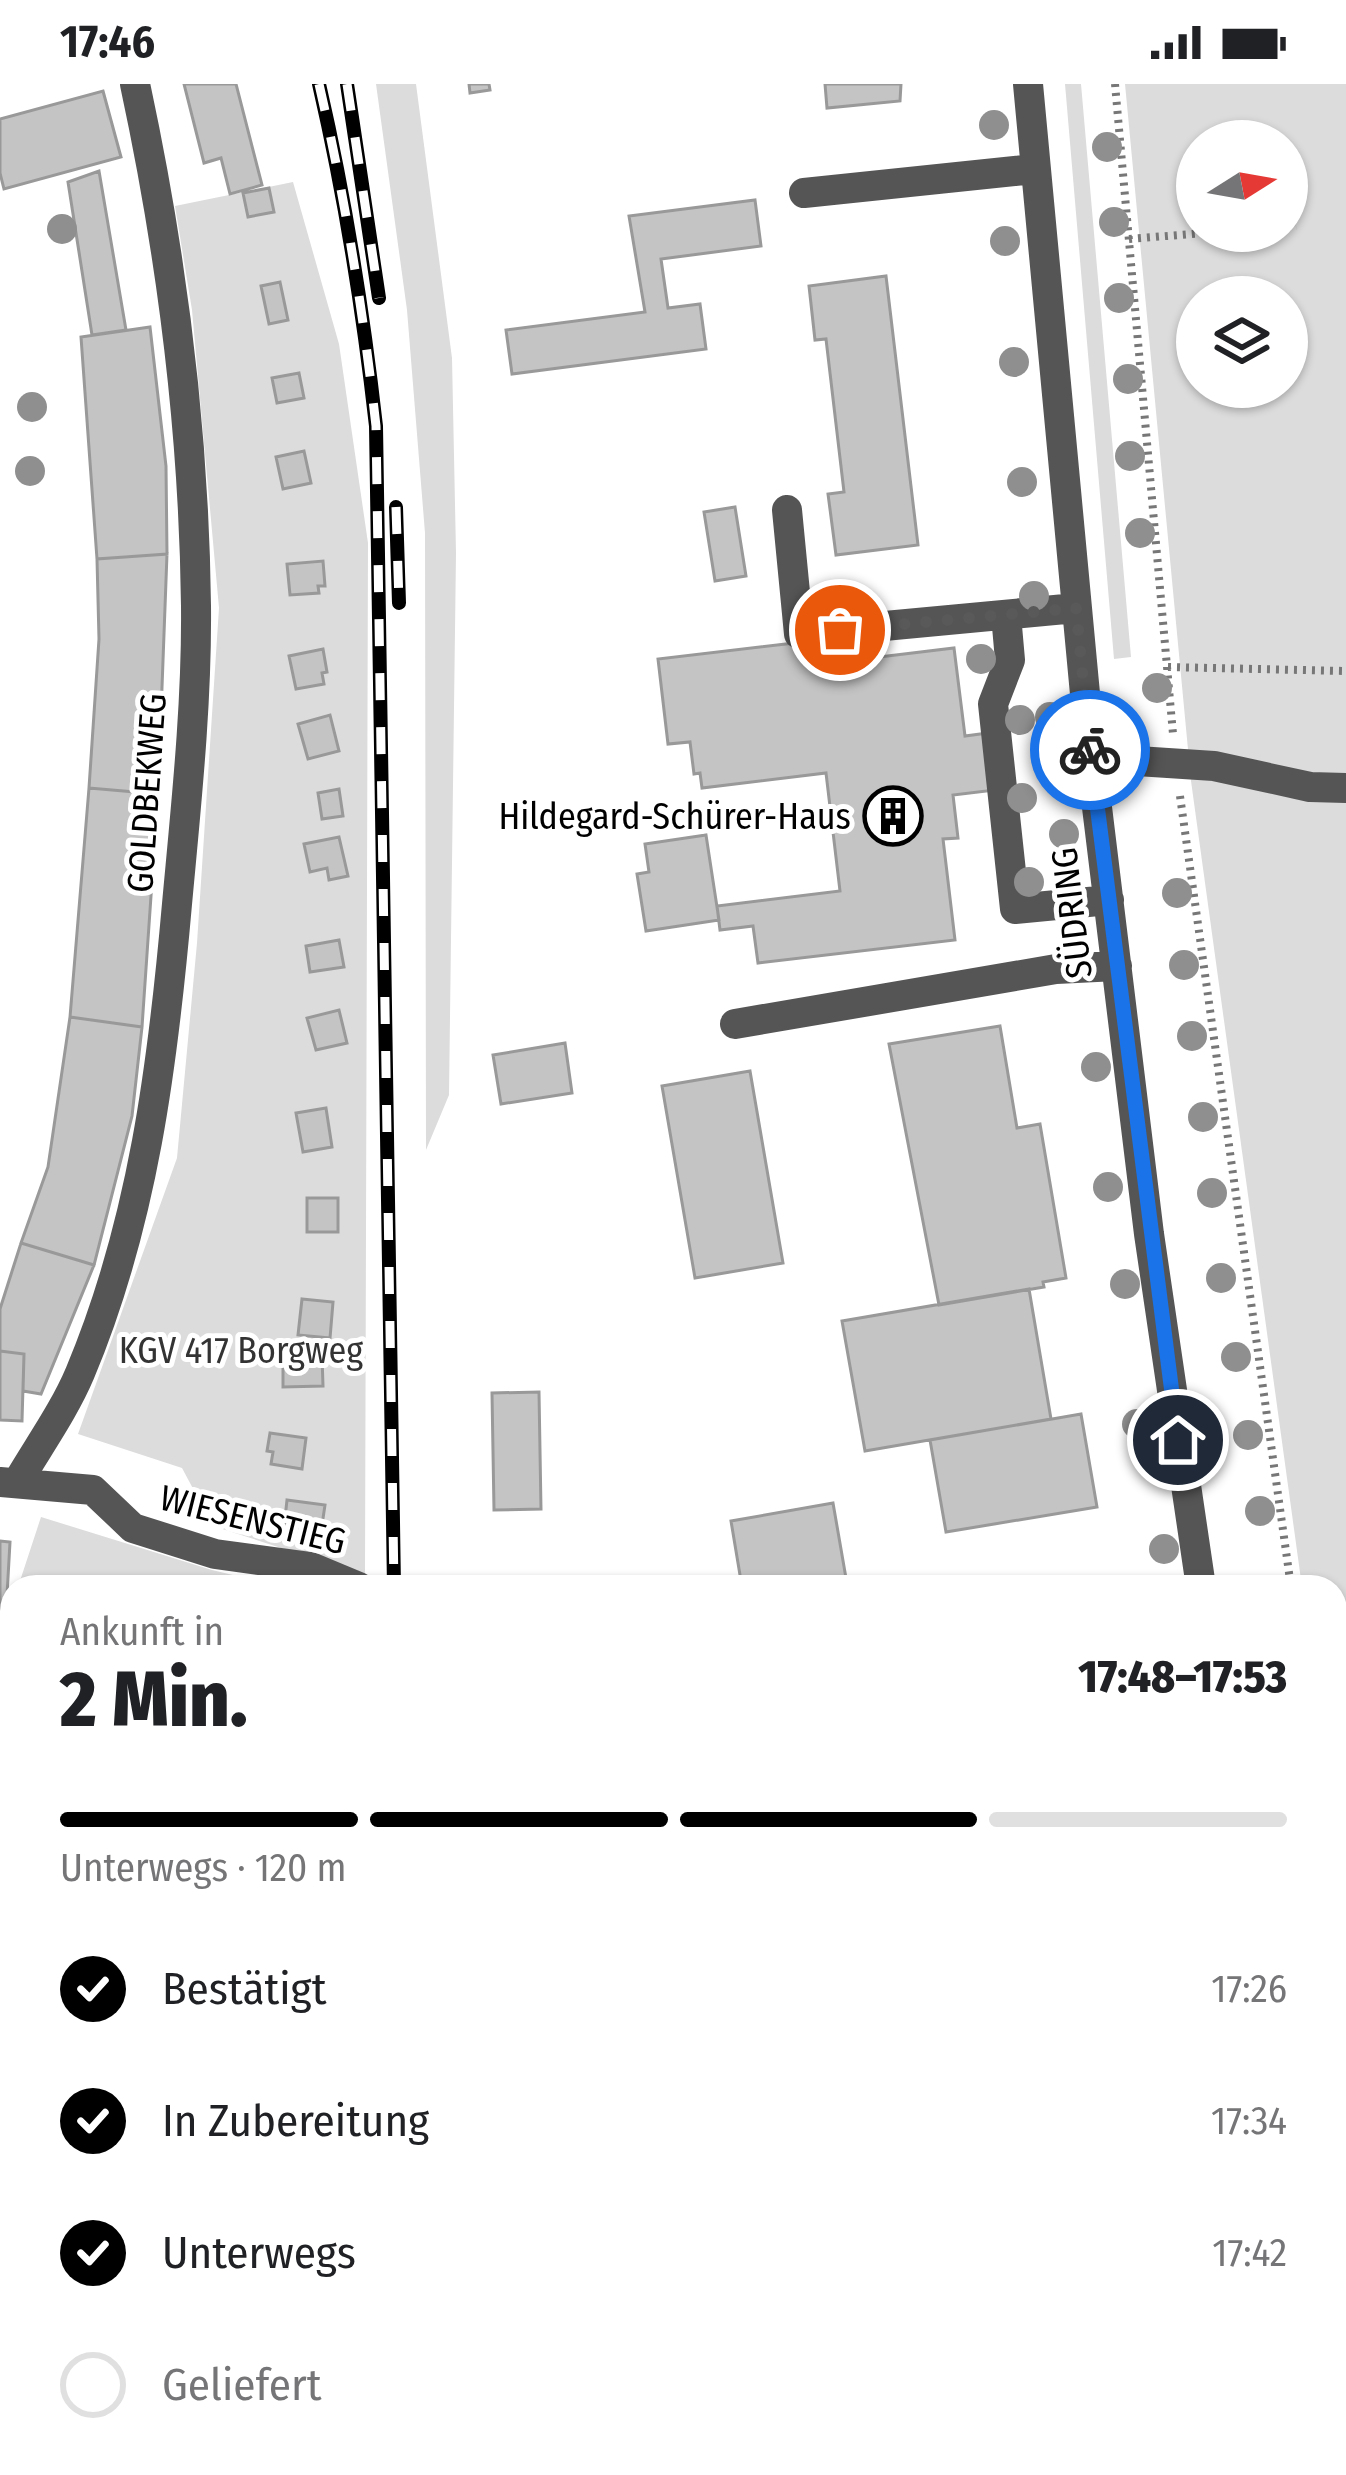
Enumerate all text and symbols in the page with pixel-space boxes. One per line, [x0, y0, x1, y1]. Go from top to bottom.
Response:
text: 17:46 [60, 15, 155, 69]
north arrow [1176, 120, 1308, 252]
map controls [1176, 120, 1308, 408]
button: layers [1176, 276, 1308, 408]
pin [789, 579, 891, 681]
icon: bag [807, 597, 873, 663]
courier [1030, 690, 1150, 810]
street label: GOLDBEKWEG [118, 692, 176, 894]
icon: bike [1057, 717, 1123, 783]
building icon: Hildegard-Schürer-Haus [862, 785, 924, 847]
place label: Hildegard-Schürer-Haus [498, 795, 851, 839]
street label: SÜDRING [1042, 845, 1102, 981]
park label: KGV 417 Borgweg [119, 1329, 363, 1373]
pin [1127, 1389, 1229, 1491]
icon: home [1145, 1407, 1211, 1473]
street label: WIESENSTIEG [155, 1476, 350, 1564]
text: Ankunft in [60, 1609, 224, 1655]
text: 17:48–17:53 [1078, 1650, 1287, 1704]
text: 2 Min. [60, 1653, 248, 1747]
text: Unterwegs · 120 m [60, 1845, 347, 1891]
icon: check [60, 1956, 126, 2022]
text: Bestätigt [162, 1962, 326, 2016]
text: 17:26 [1211, 1966, 1287, 2012]
icon: check [60, 2088, 126, 2154]
text: In Zubereitung [162, 2094, 429, 2148]
text: 17:34 [1211, 2098, 1287, 2144]
icon: check [60, 2220, 126, 2286]
text: Unterwegs [162, 2226, 356, 2280]
text: 17:42 [1212, 2230, 1287, 2276]
text: Geliefert [162, 2358, 321, 2412]

